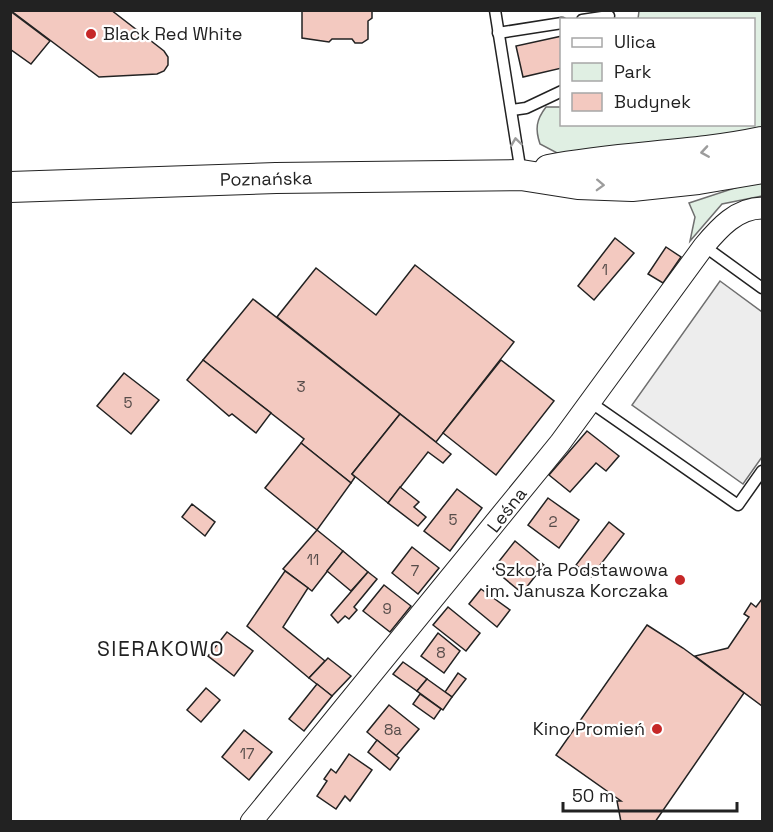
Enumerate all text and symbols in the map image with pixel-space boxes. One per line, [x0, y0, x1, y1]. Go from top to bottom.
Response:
legend [560, 18, 755, 126]
place label: Black Red White [103, 22, 242, 45]
marker: Black Red White [84, 27, 98, 41]
text: Ulica [614, 30, 656, 53]
text: Park [614, 60, 652, 83]
text: Budynek [614, 90, 691, 113]
one-way arrow [511, 138, 523, 147]
one-way arrow [700, 146, 710, 158]
street label: Poznańska [220, 166, 312, 191]
one-way arrow [596, 179, 605, 191]
house number: 1 [602, 260, 608, 279]
house number: 3 [296, 377, 306, 396]
house number: 5 [124, 393, 133, 412]
street label: Leśna [482, 482, 531, 537]
house number: 5 [449, 510, 458, 529]
house number: 2 [548, 512, 558, 531]
house number: 11 [307, 550, 319, 569]
place label: Szkoła Podstawowa im. Janusza Korczaka [485, 558, 668, 602]
house number: 7 [411, 561, 419, 580]
marker: Szkoła Podstawowa im. Janusza Korczaka [673, 573, 687, 587]
house number: 9 [382, 599, 392, 618]
district label: SIERAKOWO [97, 635, 225, 662]
house number: 8 [436, 643, 446, 662]
place label: Kino Promień [533, 717, 645, 740]
house number: 8a [384, 720, 402, 739]
marker: Kino Promień [650, 722, 664, 736]
house number: 17 [240, 744, 254, 763]
scale bar [563, 775, 737, 813]
text: 50 m [572, 784, 614, 807]

